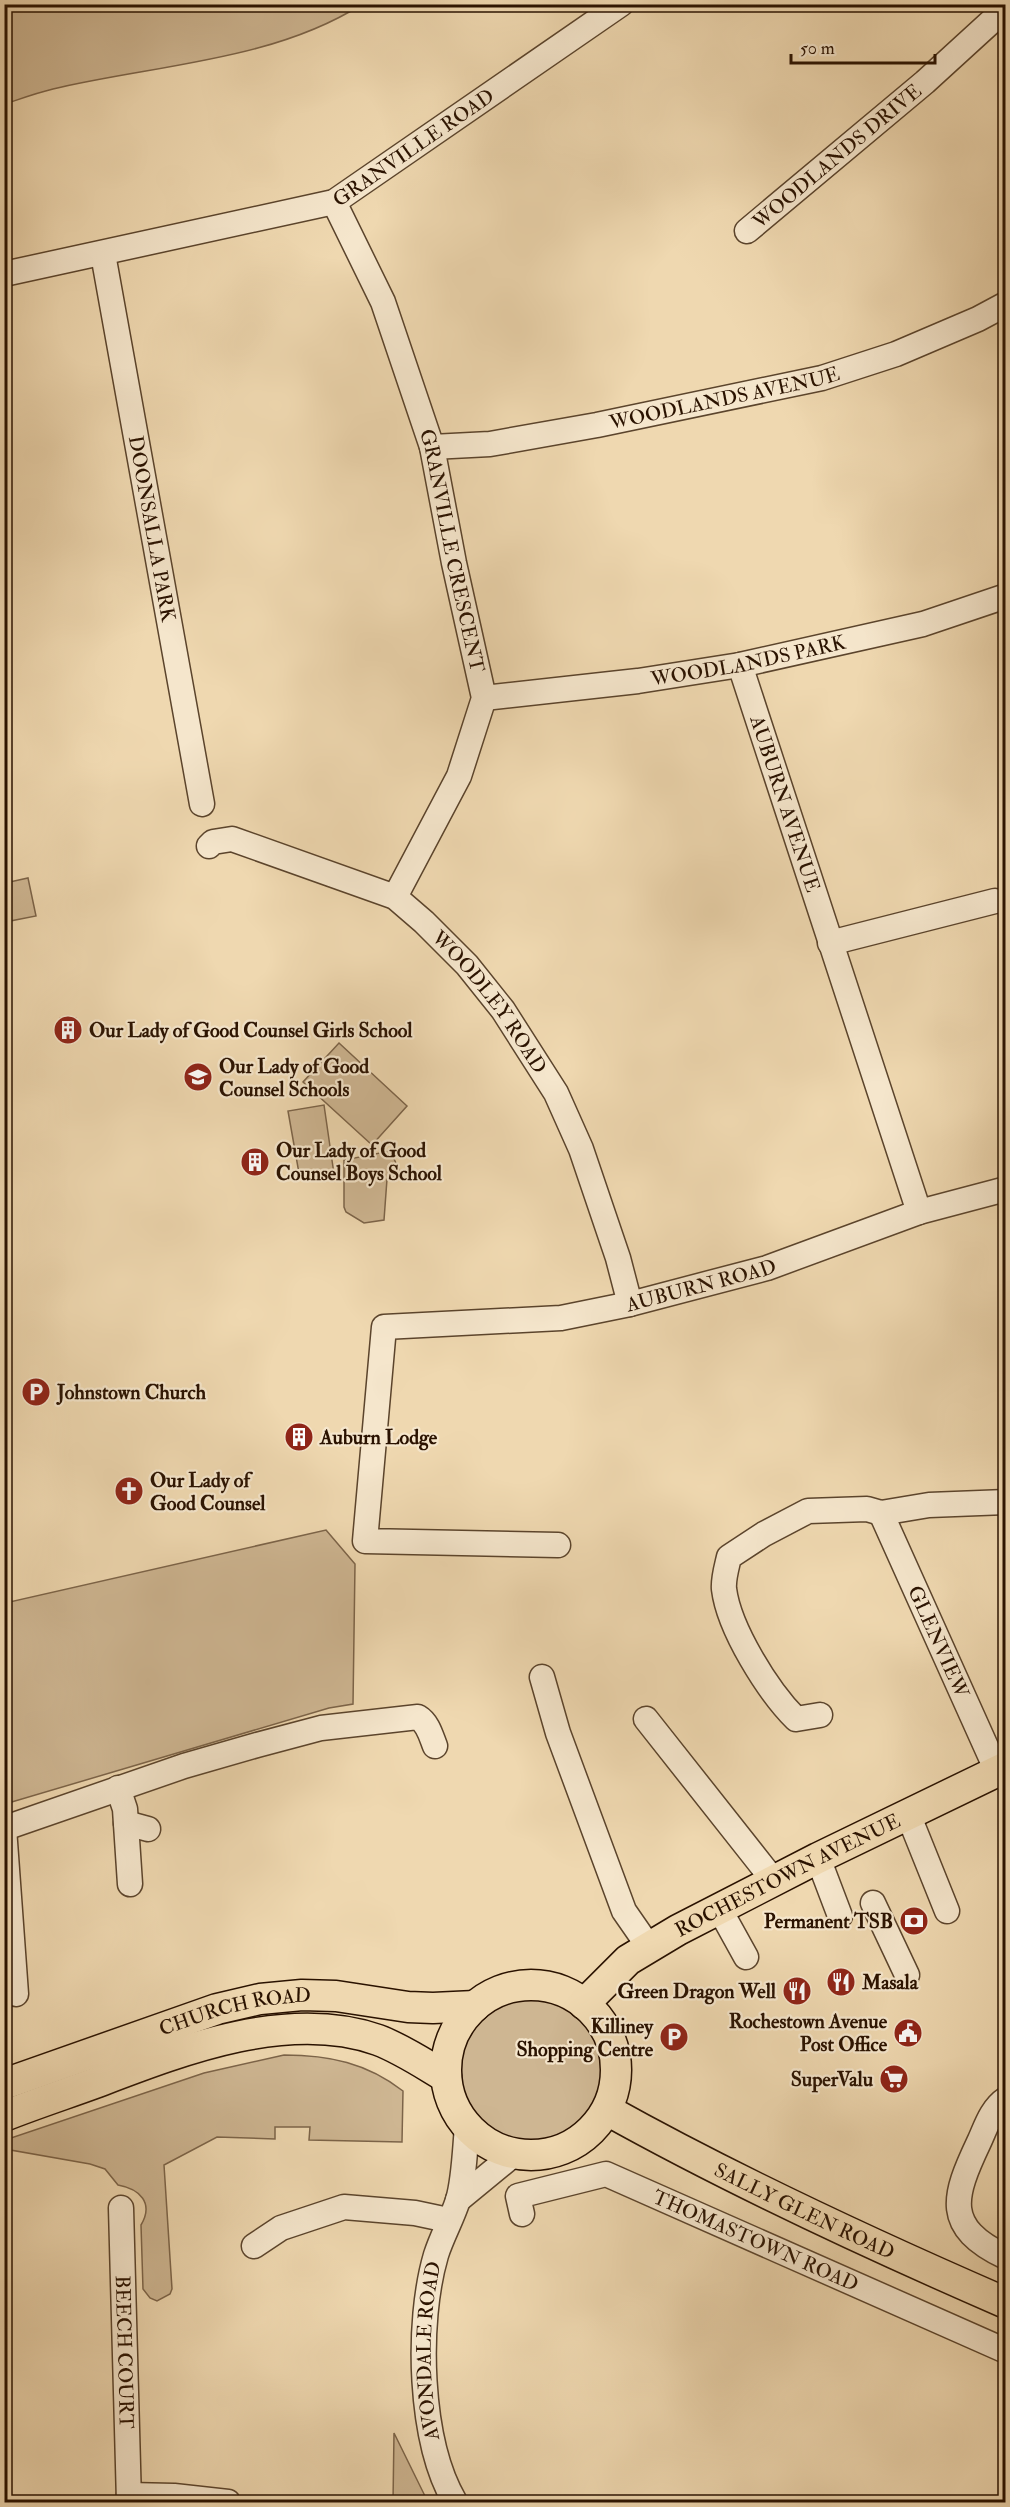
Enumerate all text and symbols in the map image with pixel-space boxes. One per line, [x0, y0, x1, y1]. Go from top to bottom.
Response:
scale bar [791, 27, 935, 65]
text: 50 m [800, 37, 835, 60]
street label: WOODLANDS DRIVE [746, 78, 926, 234]
street label: GRANVILLE ROAD [328, 83, 499, 212]
street label: WOODLANDS AVENUE [606, 361, 843, 435]
street label: GRANVILLE CRESCENT [414, 426, 490, 675]
street label: DOONSALLA PARK [123, 433, 182, 625]
street label: WOODLANDS PARK [648, 629, 849, 691]
street label: AUBURN AVENUE [745, 711, 826, 895]
street label: WOODLEY ROAD [426, 924, 553, 1078]
building icon: Our Lady of Good Counsel Girls School [52, 1014, 84, 1046]
place label: Our Lady of Good Counsel Girls School [89, 1018, 413, 1044]
place label: Our Lady of Good Counsel Schools [219, 1054, 369, 1102]
school or university icon: Our Lady of Good Counsel Schools [182, 1061, 214, 1093]
place label: Our Lady of Good Counsel Boys School [276, 1138, 443, 1187]
building icon: Our Lady of Good Counsel Boys School [239, 1146, 271, 1178]
street label: AUBURN ROAD [622, 1253, 780, 1317]
parking icon: Johnstown Church [20, 1376, 52, 1408]
place label: Johnstown Church [56, 1380, 206, 1405]
building icon: Auburn Lodge [283, 1421, 315, 1453]
place label: Auburn Lodge [319, 1425, 438, 1451]
place label: Our Lady of Good Counsel [150, 1468, 266, 1516]
church icon: Our Lady of Good Counsel [113, 1475, 145, 1507]
street label: GLENVIEW [903, 1582, 975, 1702]
street label: ROCHESTOWN AVENUE [670, 1808, 904, 1942]
bank icon: Permanent TSB [898, 1905, 930, 1937]
place label: Permanent TSB [764, 1909, 893, 1934]
restaurant icon: Masala [825, 1966, 857, 1998]
place label: Masala [861, 1970, 919, 1995]
restaurant icon: Green Dragon Well [781, 1975, 813, 2007]
place label: Green Dragon Well [617, 1979, 777, 2005]
street label: CHURCH ROAD [155, 1982, 311, 2041]
place label: Rochestown Avenue Post Office [729, 2009, 888, 2057]
place label: Killiney Shopping Centre [517, 2014, 654, 2063]
public building icon: Rochestown Avenue Post Office [892, 2017, 924, 2049]
parking icon: Killiney Shopping Centre [658, 2021, 690, 2053]
supermarket icon: SuperValu [878, 2063, 910, 2095]
place label: SuperValu [791, 2067, 874, 2093]
street label: SALLY GLEN ROAD [710, 2157, 899, 2265]
street label: THOMASTOWN ROAD [649, 2184, 863, 2297]
street label: AVONDALE ROAD [411, 2259, 446, 2444]
street label: BEECH COURT [110, 2275, 140, 2429]

